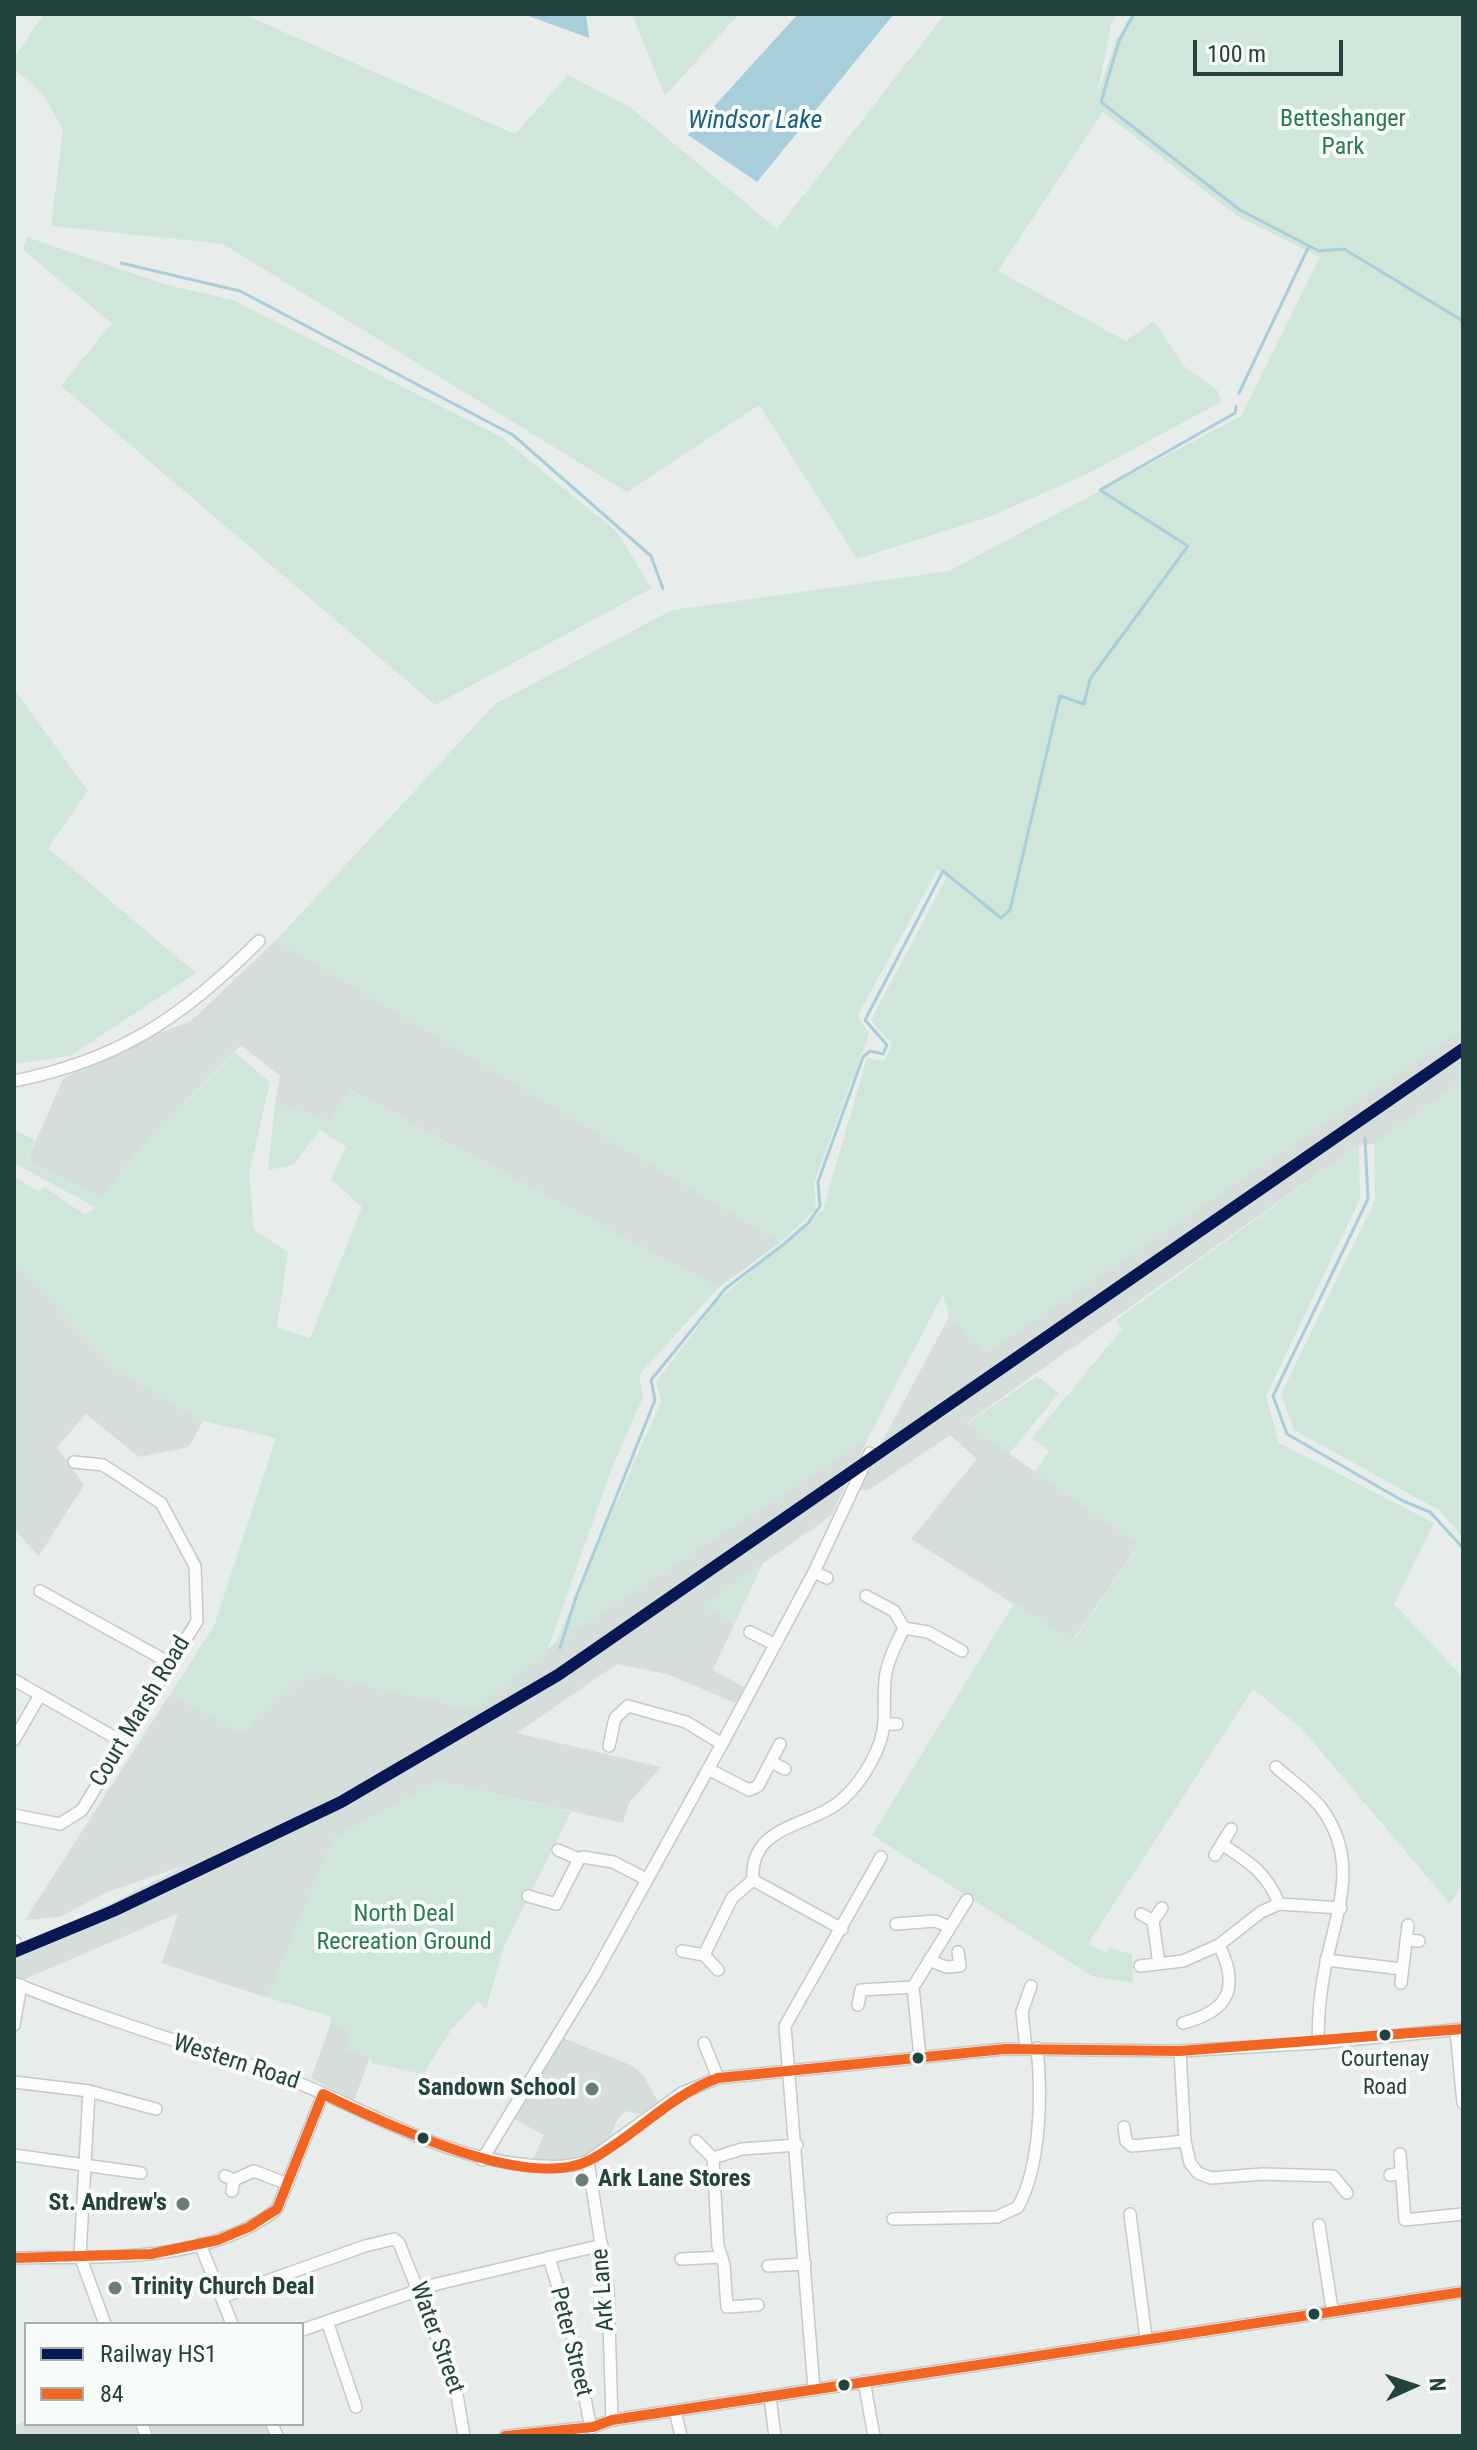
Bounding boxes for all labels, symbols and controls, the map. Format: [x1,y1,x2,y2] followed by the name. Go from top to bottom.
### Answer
[1197,24,1347,74] scale bar
[1207,40,1266,68] text: 100 m
[688,105,822,137] water label: Windsor Lake
[1280,106,1406,162] park label: Betteshanger Park
[85,1631,197,1793] street label: Court Marsh Road
[316,1901,492,1957] park label: North Deal Recreation Ground
[1377,2027,1393,2043] marker: Courtenay Road
[169,2029,303,2097] street label: Western Road
[1341,2047,1429,2098] place label: Courtenay Road
[910,2050,926,2066] unlabelled marker
[418,2075,576,2103] place label: Sandown School
[583,2080,601,2098] marker: Sandown School
[415,2130,431,2146] unlabelled marker
[598,2166,751,2194] place label: Ark Lane Stores
[573,2171,591,2189] marker: Ark Lane Stores
[49,2190,167,2218] place label: St. Andrew's
[174,2195,192,2213] marker: St. Andrew's
[587,2247,621,2333] street label: Ark Lane
[131,2274,314,2302] place label: Trinity Church Deal
[402,2278,470,2398] street label: Water Street
[106,2279,124,2297] marker: Trinity Church Deal
[543,2284,597,2400] street label: Peter Street
[1306,2306,1322,2322] unlabelled marker
[24,2322,304,2426] legend
[100,2340,217,2368] text: Railway HS1
[1373,2346,1453,2426] north arrow
[836,2377,852,2393] unlabelled marker
[1425,2377,1450,2392] text: N
[100,2380,124,2408] text: 84

